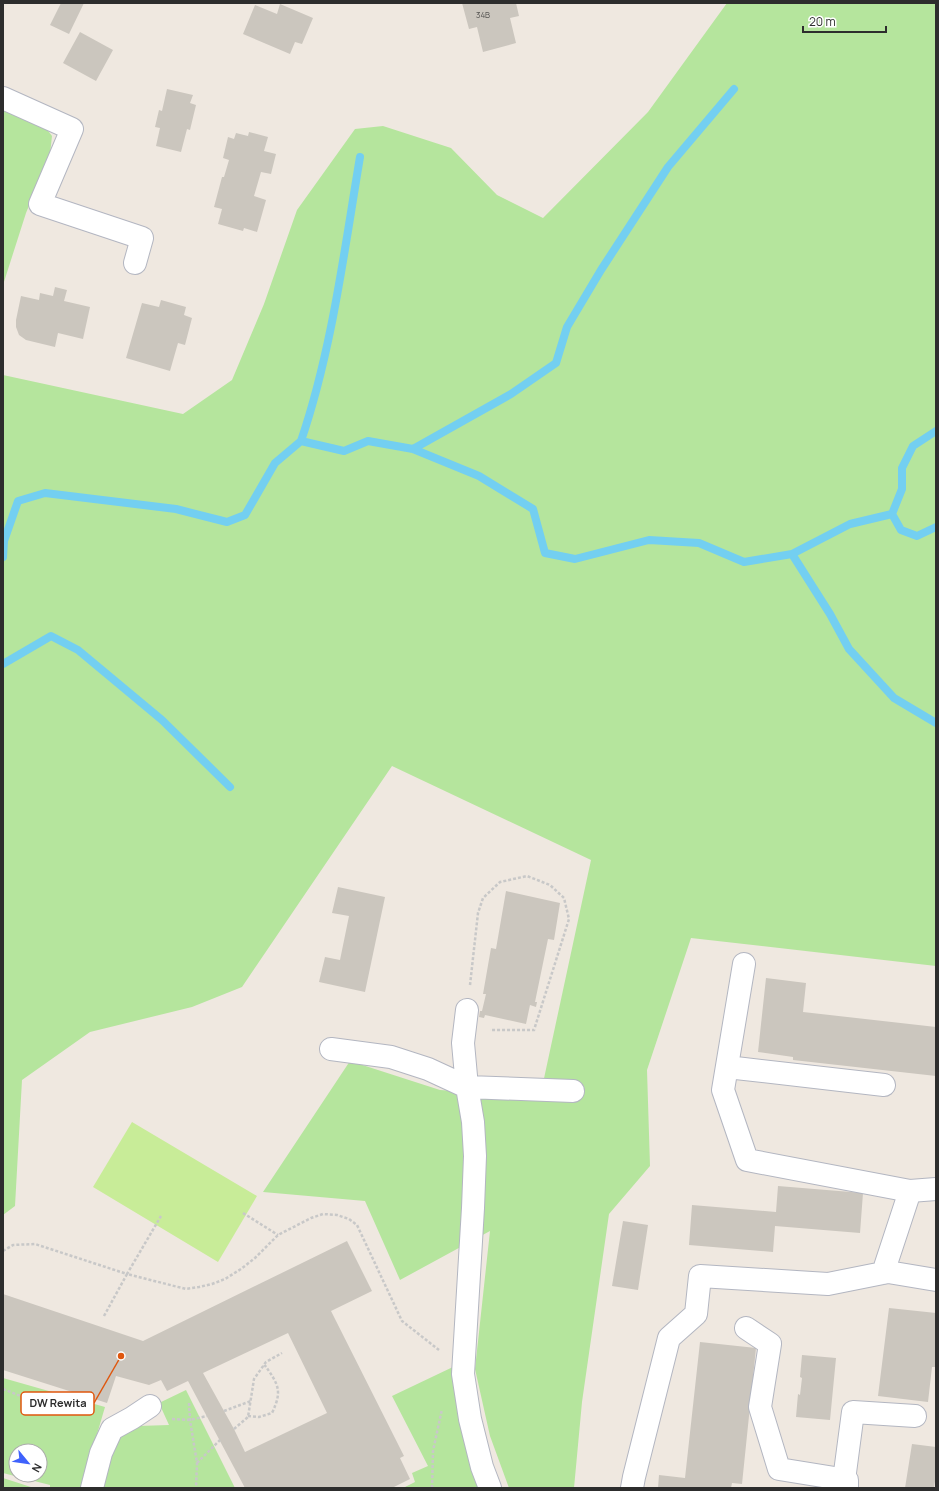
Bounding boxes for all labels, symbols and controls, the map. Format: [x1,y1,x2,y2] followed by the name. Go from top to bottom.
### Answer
[803,8,886,34] scale bar
[476,9,490,20] house number: 34B
[809,13,836,30] text: 20 m
[21,1392,94,1415] callout: DW Rewita
[30,1395,86,1410] text: DW Rewita
[8,1443,48,1483] north arrow
[29,1461,46,1475] text: N

